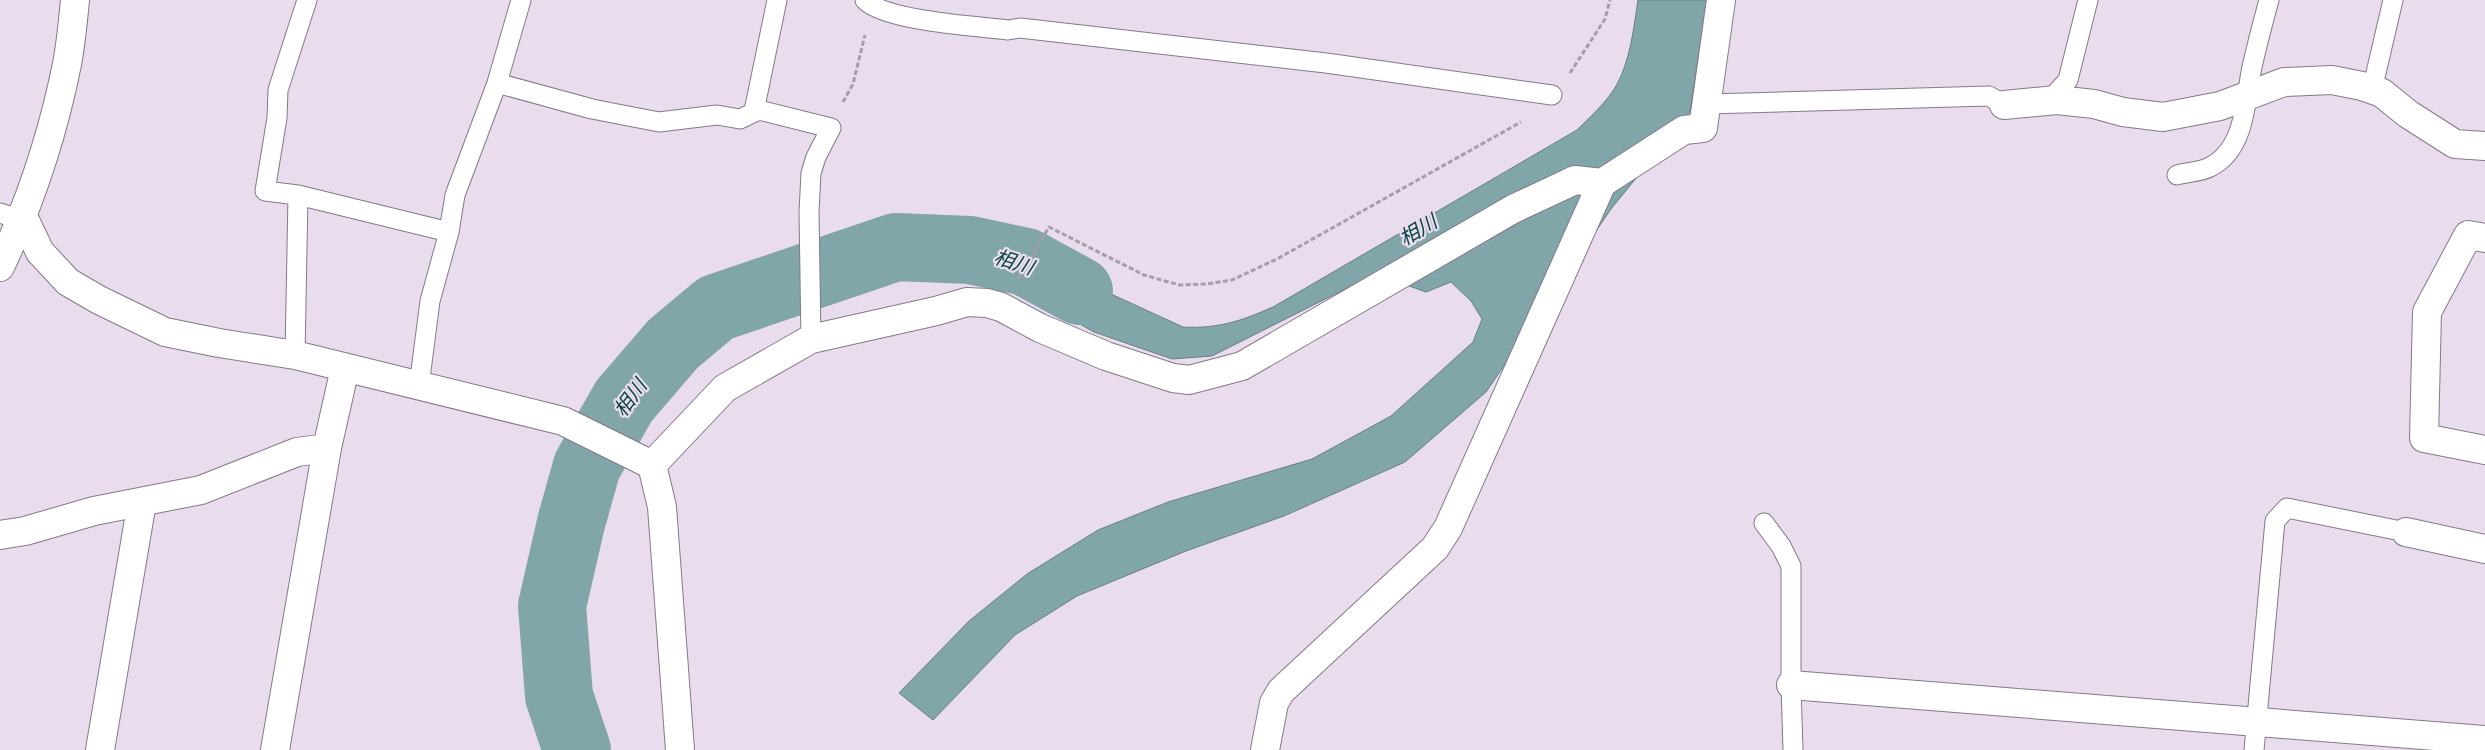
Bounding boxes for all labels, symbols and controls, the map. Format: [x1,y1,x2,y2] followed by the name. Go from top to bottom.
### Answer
[1395,208,1444,251] water label: 相川
[991,244,1039,281] water label: 相川
[609,373,653,422] water label: 相川

